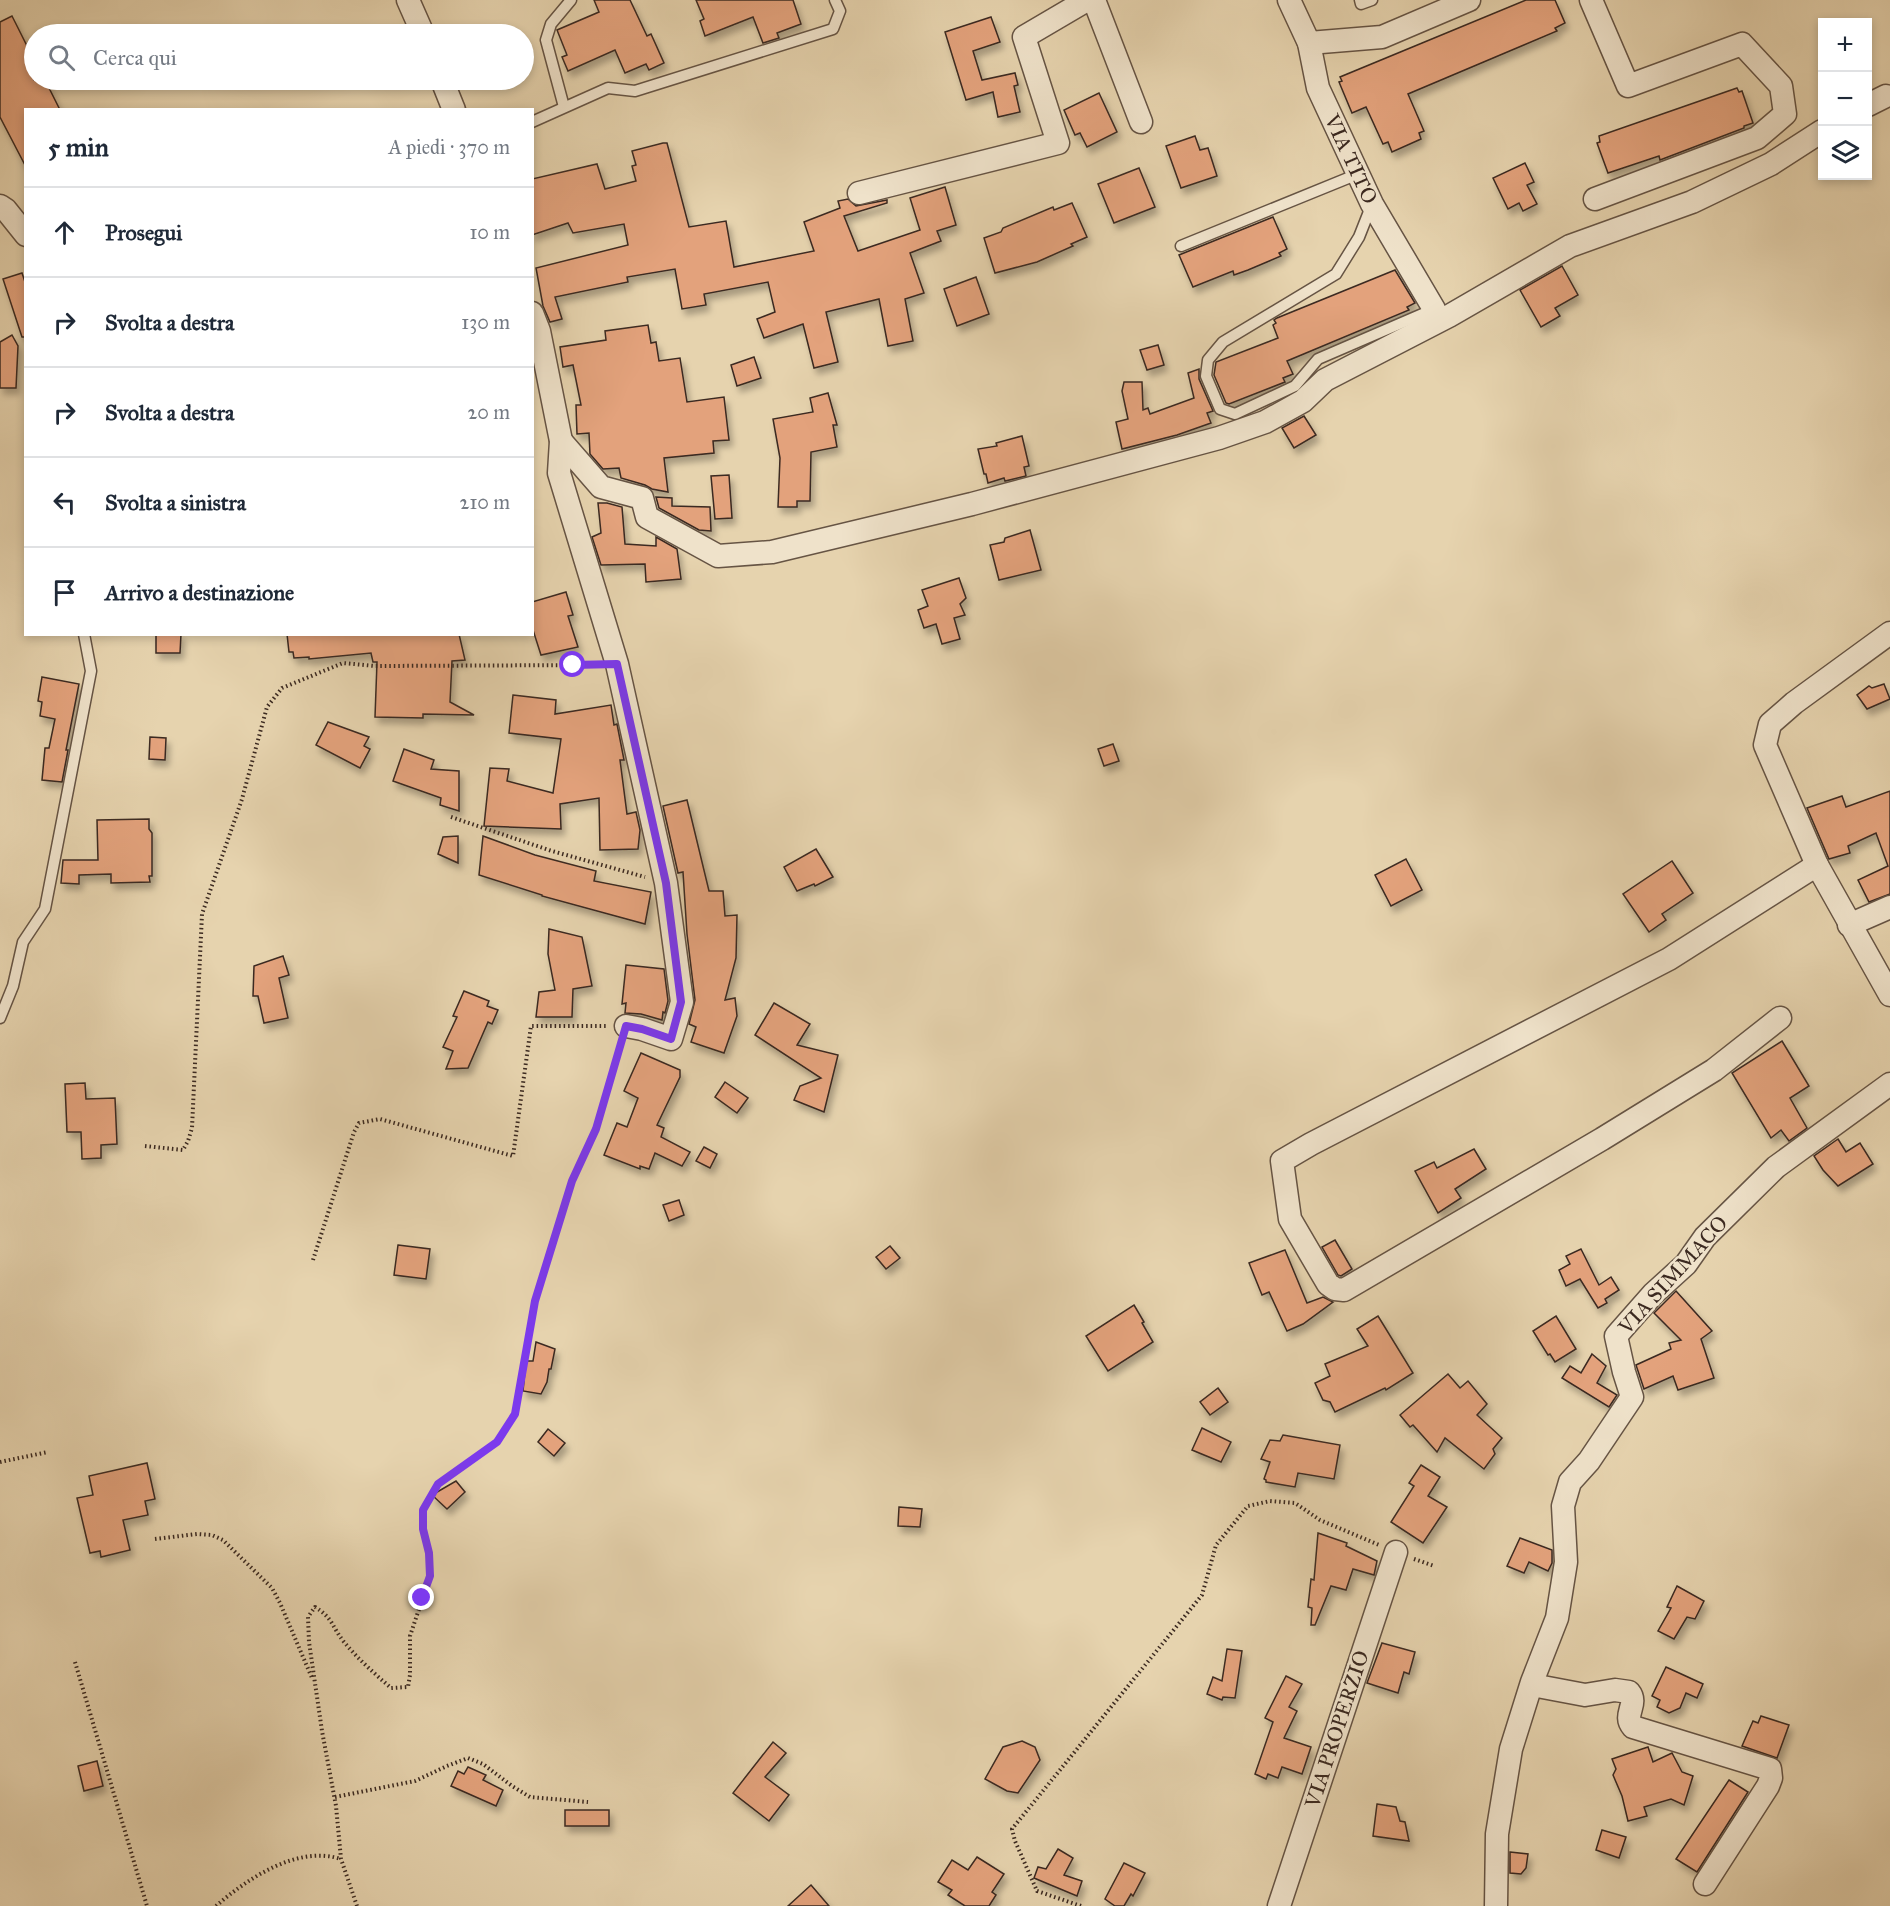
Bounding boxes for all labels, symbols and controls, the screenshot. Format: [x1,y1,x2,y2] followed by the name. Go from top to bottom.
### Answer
[1818,18,1872,180] map controls
[1818,18,1872,72] button: +
[24,24,534,90] search box
[45,41,78,74] icon: search
[93,44,177,71] text: Cerca qui
[1818,72,1872,126] button: −
[1318,109,1383,208] street label: VIA TITO
[1818,126,1872,180] button: layers
[48,131,109,163] text: 5 min
[389,135,510,159] text: A piedi · 370 m
[48,216,81,249] icon: ahead
[105,219,182,246] text: Prosegui
[469,220,510,244] text: 10 m
[48,306,81,339] icon: right
[105,309,234,336] text: Svolta a destra
[461,310,510,334] text: 130 m
[48,396,81,429] icon: right
[105,399,234,426] text: Svolta a destra
[467,400,510,424] text: 20 m
[48,486,81,519] icon: left
[105,489,246,516] text: Svolta a sinistra
[460,490,510,514] text: 210 m
[48,576,81,609] icon: arrive
[105,579,294,606] text: Arrivo a destinazione
[559,651,585,677] route start
[1612,1210,1733,1340] street label: VIA SIMMACO
[408,1584,434,1610] route end
[1299,1647,1375,1812] street label: VIA PROPERZIO

